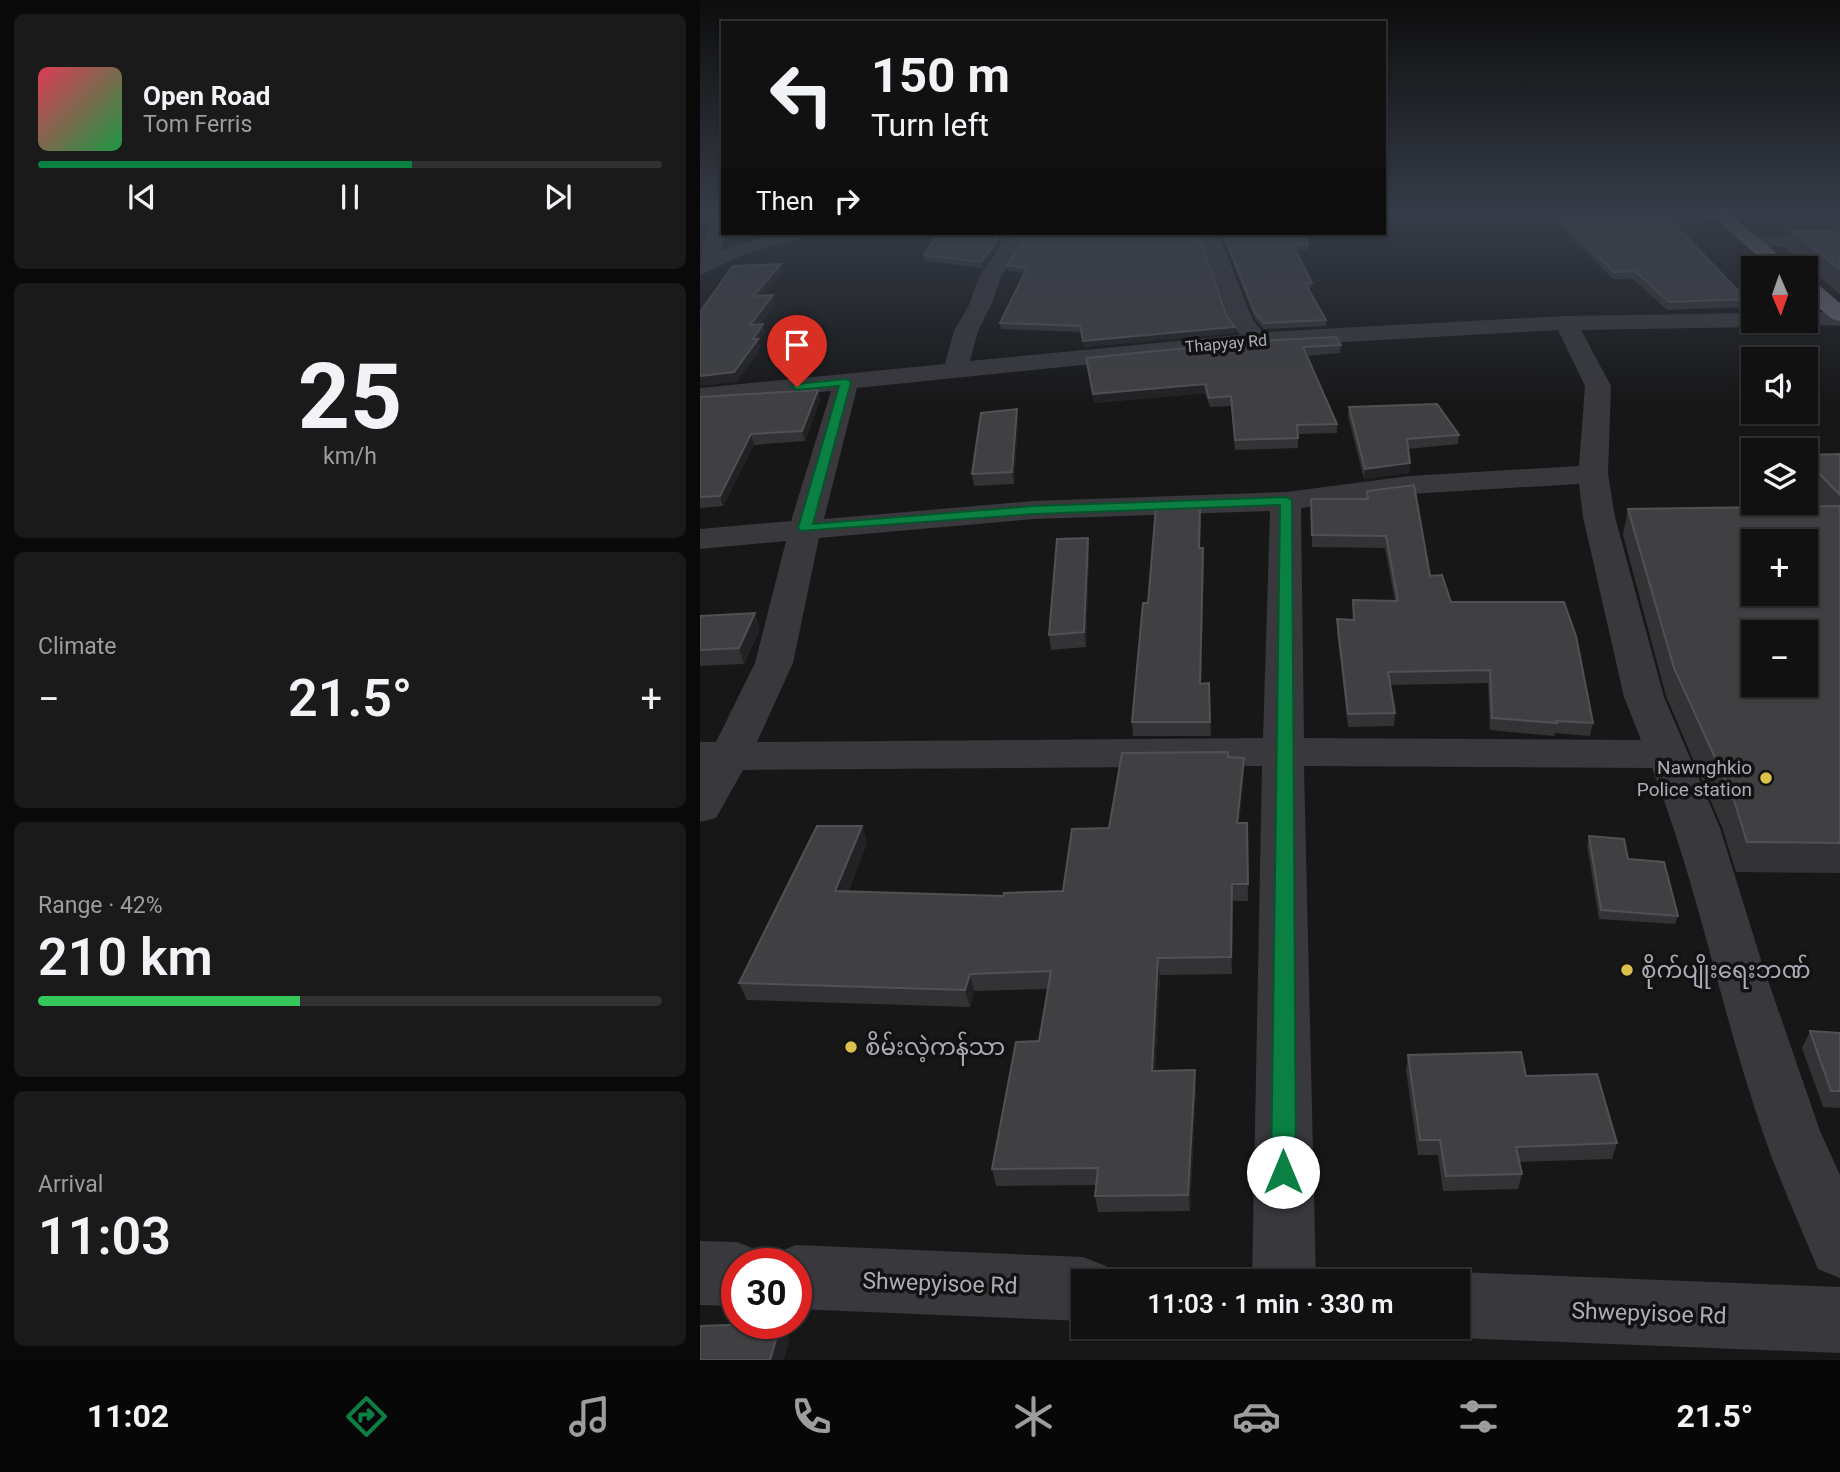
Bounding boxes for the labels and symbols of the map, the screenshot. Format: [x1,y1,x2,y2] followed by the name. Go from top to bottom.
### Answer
[1741,256,1818,332] north arrow
[767,315,827,387] pin
[1184,330,1268,357] street label: Thapyay Rd
[1637,756,1752,801] place label: Nawnghkio Police station
[1758,770,1774,786] marker: Nawnghkio Police station
[1641,954,1811,989] place label: စိုက်ပျိုးရေးဘဏ်
[1619,962,1635,978] marker: စိုက်ပျိုးရေးဘဏ်
[865,1031,1005,1066] place label: စိမ်းလဲ့ကန်သာ
[843,1039,859,1055] marker: စိမ်းလဲ့ကန်သာ
[1246,1135,1320,1209] position arrow
[721,1248,812,1339] speed limit sign: 30
[862,1267,1018,1300] street label: Shwepyisoe Rd
[1571,1297,1727,1330] street label: Shwepyisoe Rd

